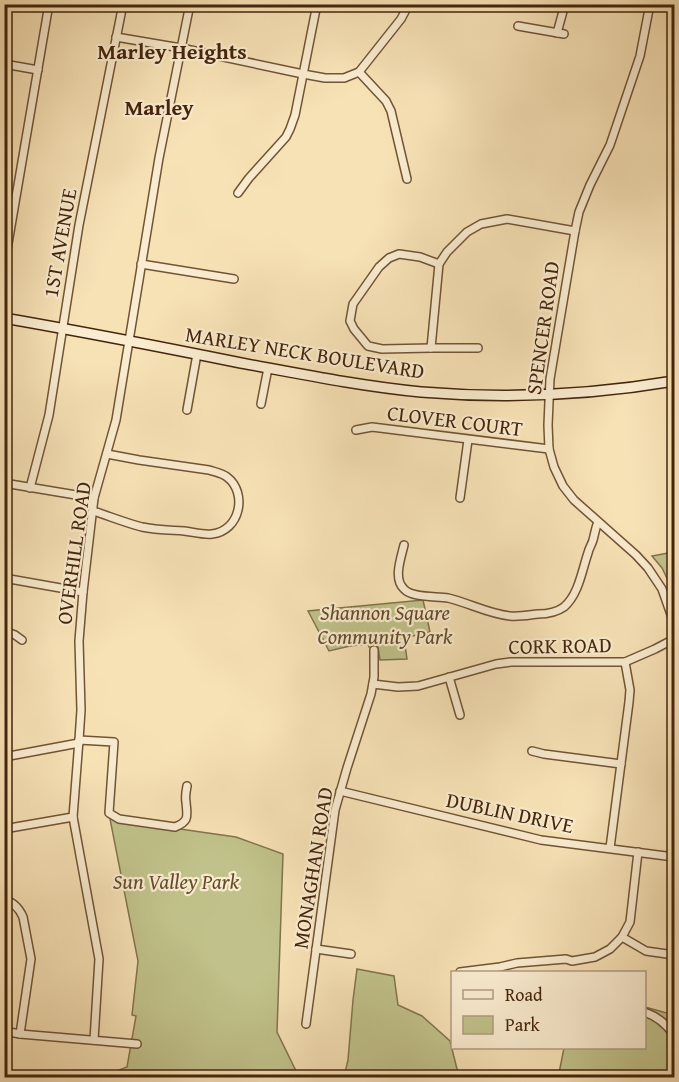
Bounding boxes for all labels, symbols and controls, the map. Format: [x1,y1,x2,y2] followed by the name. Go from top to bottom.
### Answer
[97,35,247,67] district label: Marley Heights
[124,91,194,123] district label: Marley
[35,185,84,300] street label: 1ST AVENUE
[518,259,567,397] street label: SPENCER ROAD
[183,318,427,387] street label: MARLEY NECK BOULEVARD
[386,397,525,444] street label: CLOVER COURT
[48,480,99,626] street label: OVERHILL ROAD
[318,597,453,652] park label: Shannon Square Community Park
[508,629,612,662] street label: CORK ROAD
[444,784,577,841] street label: DUBLIN DRIVE
[284,785,341,951] street label: MONAGHAN ROAD
[113,866,240,897] park label: Sun Valley Park
[451,971,646,1049] legend
[505,981,543,1008] text: Road
[505,1011,541,1038] text: Park

